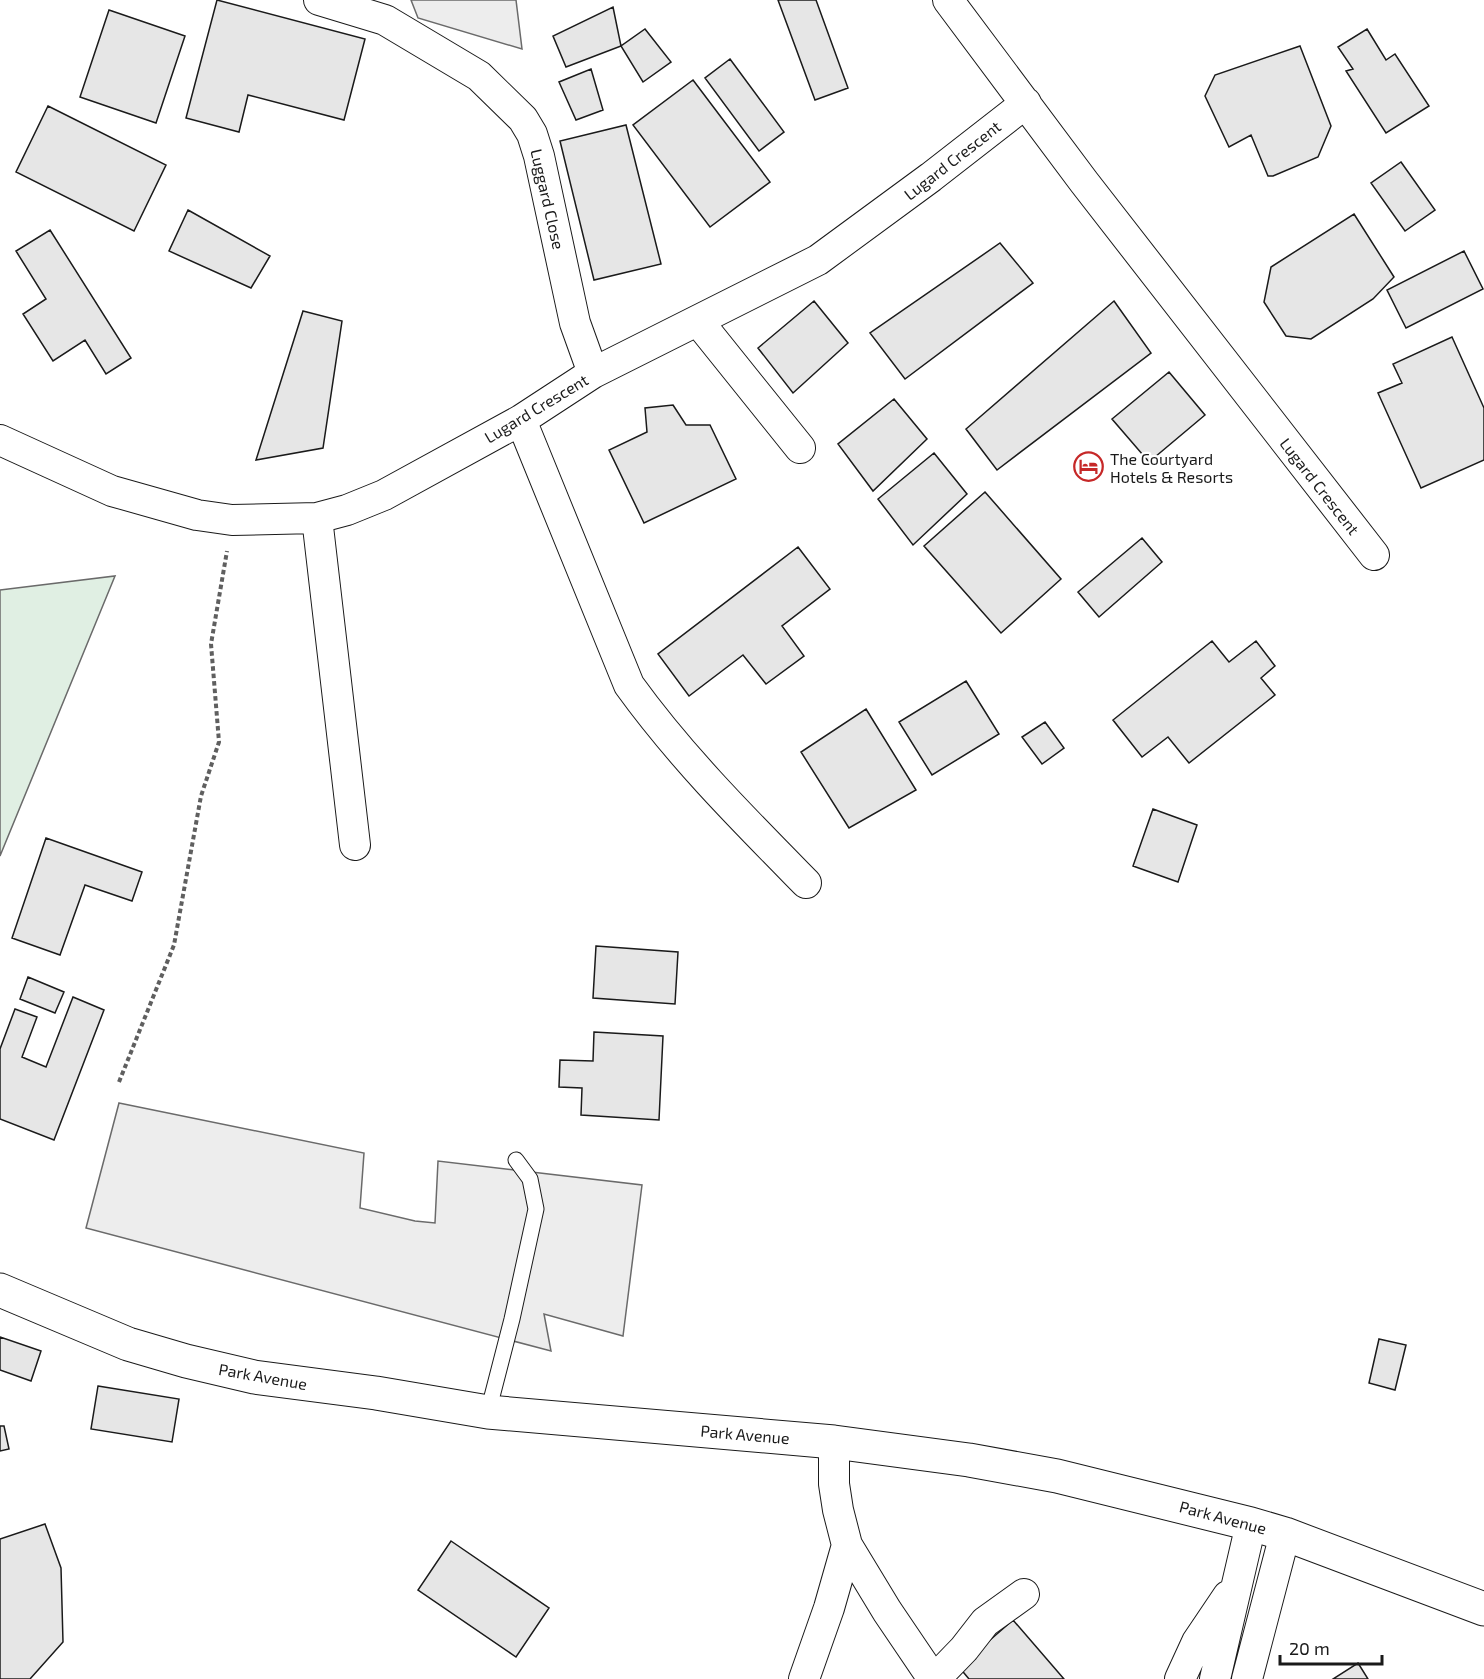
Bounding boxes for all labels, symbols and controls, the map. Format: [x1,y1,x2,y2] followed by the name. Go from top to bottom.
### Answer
[900,116,1004,204] street label: Lugard Crescent
[527,147,569,251] street label: Luggard Close
[481,370,591,446] street label: Lugard Crescent
[1276,434,1364,538] street label: Lugard Crescent
[1110,449,1233,486] place label: The Courtyard Hotels & Resorts
[1073,451,1105,483] hotel icon: The Courtyard Hotels & Resorts
[217,1359,309,1393] street label: Park Avenue
[700,1421,790,1447] street label: Park Avenue
[1177,1496,1269,1538] street label: Park Avenue
[1280,1628,1382,1666] scale bar
[1289,1637,1330,1659] text: 20 m

